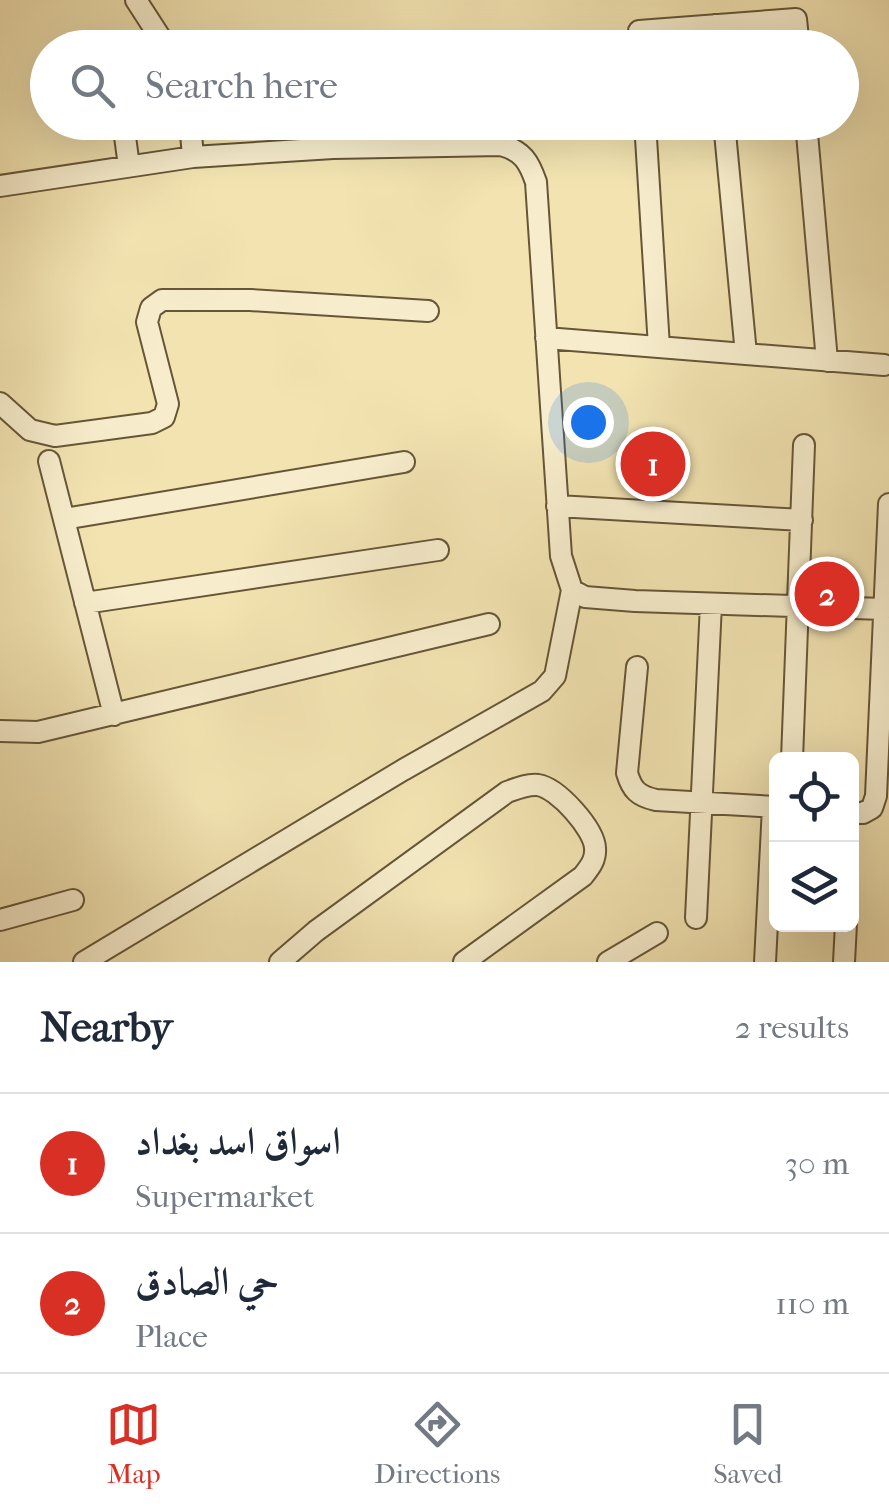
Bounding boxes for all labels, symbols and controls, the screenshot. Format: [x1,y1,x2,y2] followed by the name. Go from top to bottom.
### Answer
[30,30,859,140] search box
[65,58,120,113] icon: search
[145,63,338,108] text: Search here
[563,397,614,448] your location
[620,426,686,502] pin: 1
[794,556,860,632] pin: 2
[769,752,859,932] map controls
[769,752,859,842] button: locate
[769,842,859,932] button: layers
[40,1003,172,1052] text: Nearby
[735,1009,849,1046] text: 2 results
[135,1119,341,1164] text: اسواق اسد بغداد
[67,1145,78,1182] text: 1
[785,1145,849,1182] text: 30 m
[135,1178,314,1215] text: Supermarket
[135,1259,279,1304] text: حي الصادق
[64,1285,81,1322] text: 2
[775,1285,849,1322] text: 110 m
[135,1318,208,1355] text: Place
[106,1397,161,1490] tab: Map
[374,1397,500,1490] tab: Directions
[713,1397,783,1490] tab: Saved

